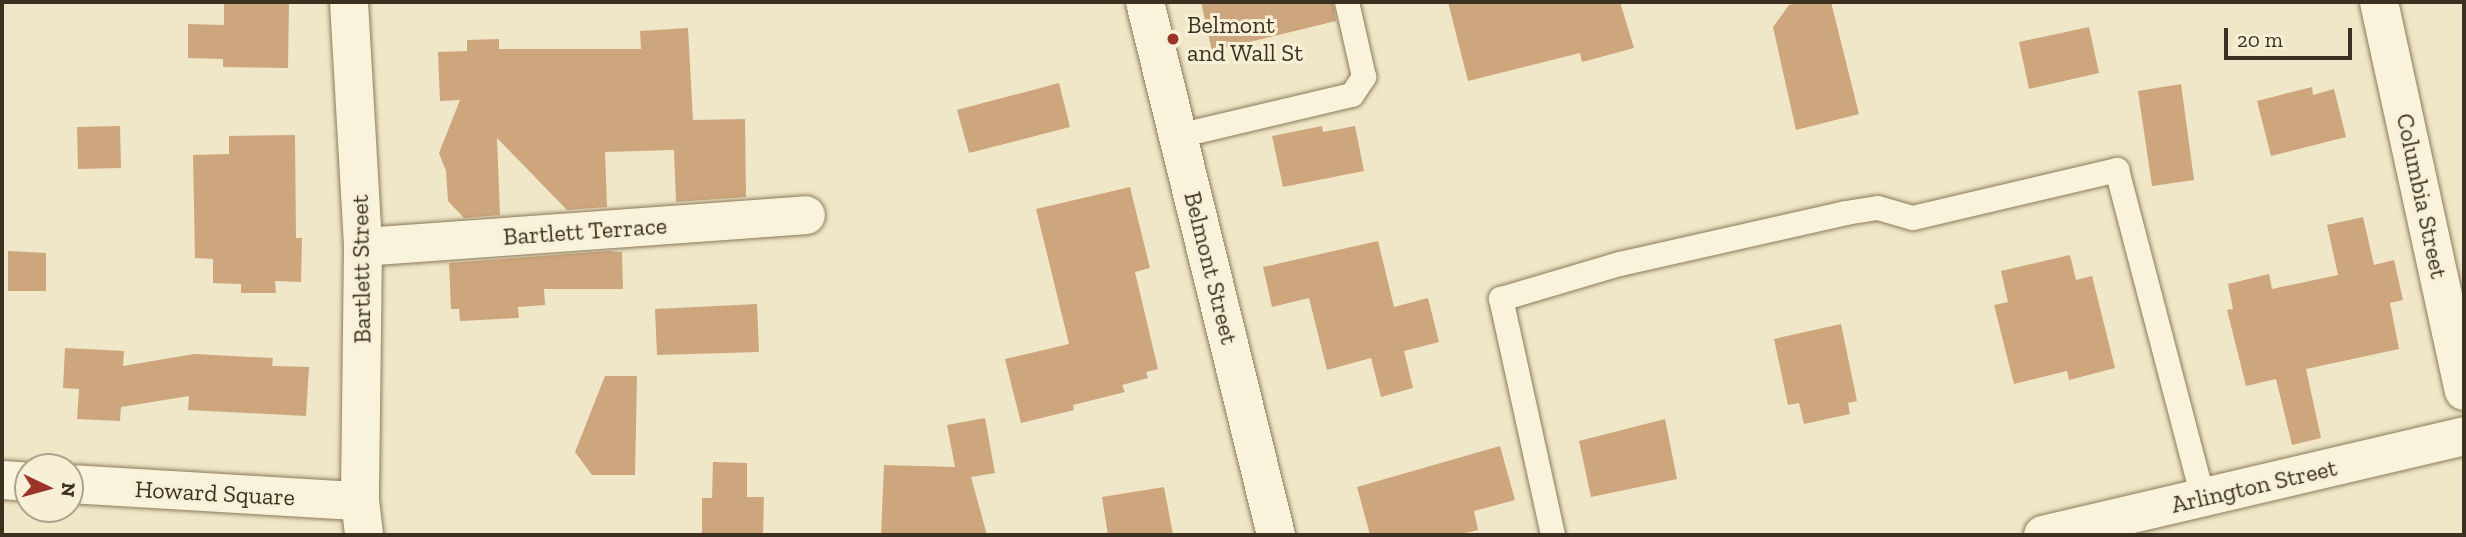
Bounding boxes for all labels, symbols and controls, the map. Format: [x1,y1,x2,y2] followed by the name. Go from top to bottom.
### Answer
[1187,11,1304,67] place label: Belmont and Wall St
[2228,14,2356,58] scale bar
[2237,27,2283,52] text: 20 m
[1165,31,1181,47] marker: Belmont and Wall St
[2390,111,2454,281] street label: Columbia Street
[1178,189,1244,347] street label: Belmont Street
[345,194,377,344] street label: Bartlett Street
[502,211,668,251] street label: Bartlett Terrace
[14,453,84,523] north arrow
[2168,453,2340,519] street label: Arlington Street
[134,474,296,512] street label: Howard Square
[56,481,81,498] text: N

